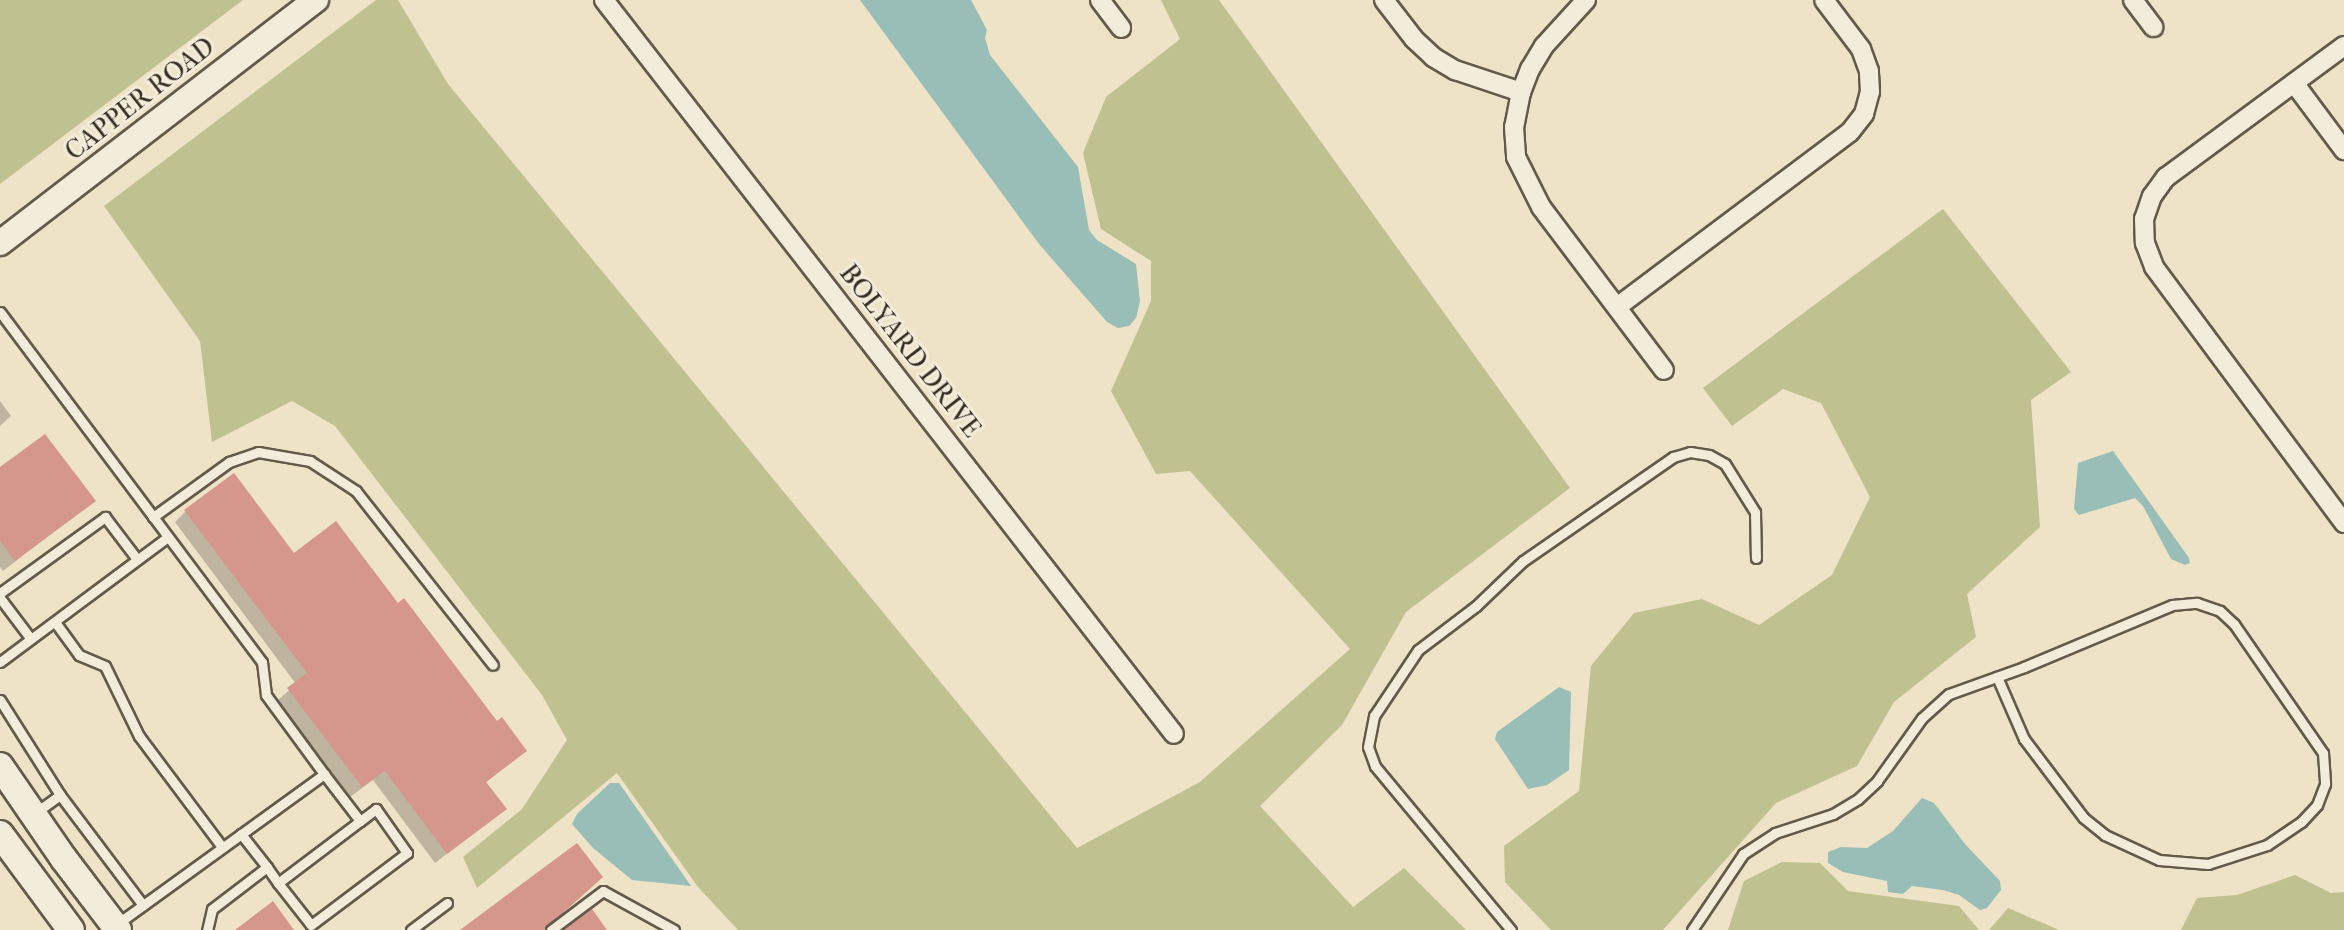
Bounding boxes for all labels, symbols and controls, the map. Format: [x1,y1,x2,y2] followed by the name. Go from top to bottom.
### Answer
[59,31,221,167] street label: CAPPER ROAD
[833,258,987,444] street label: BOLYARD DRIVE

